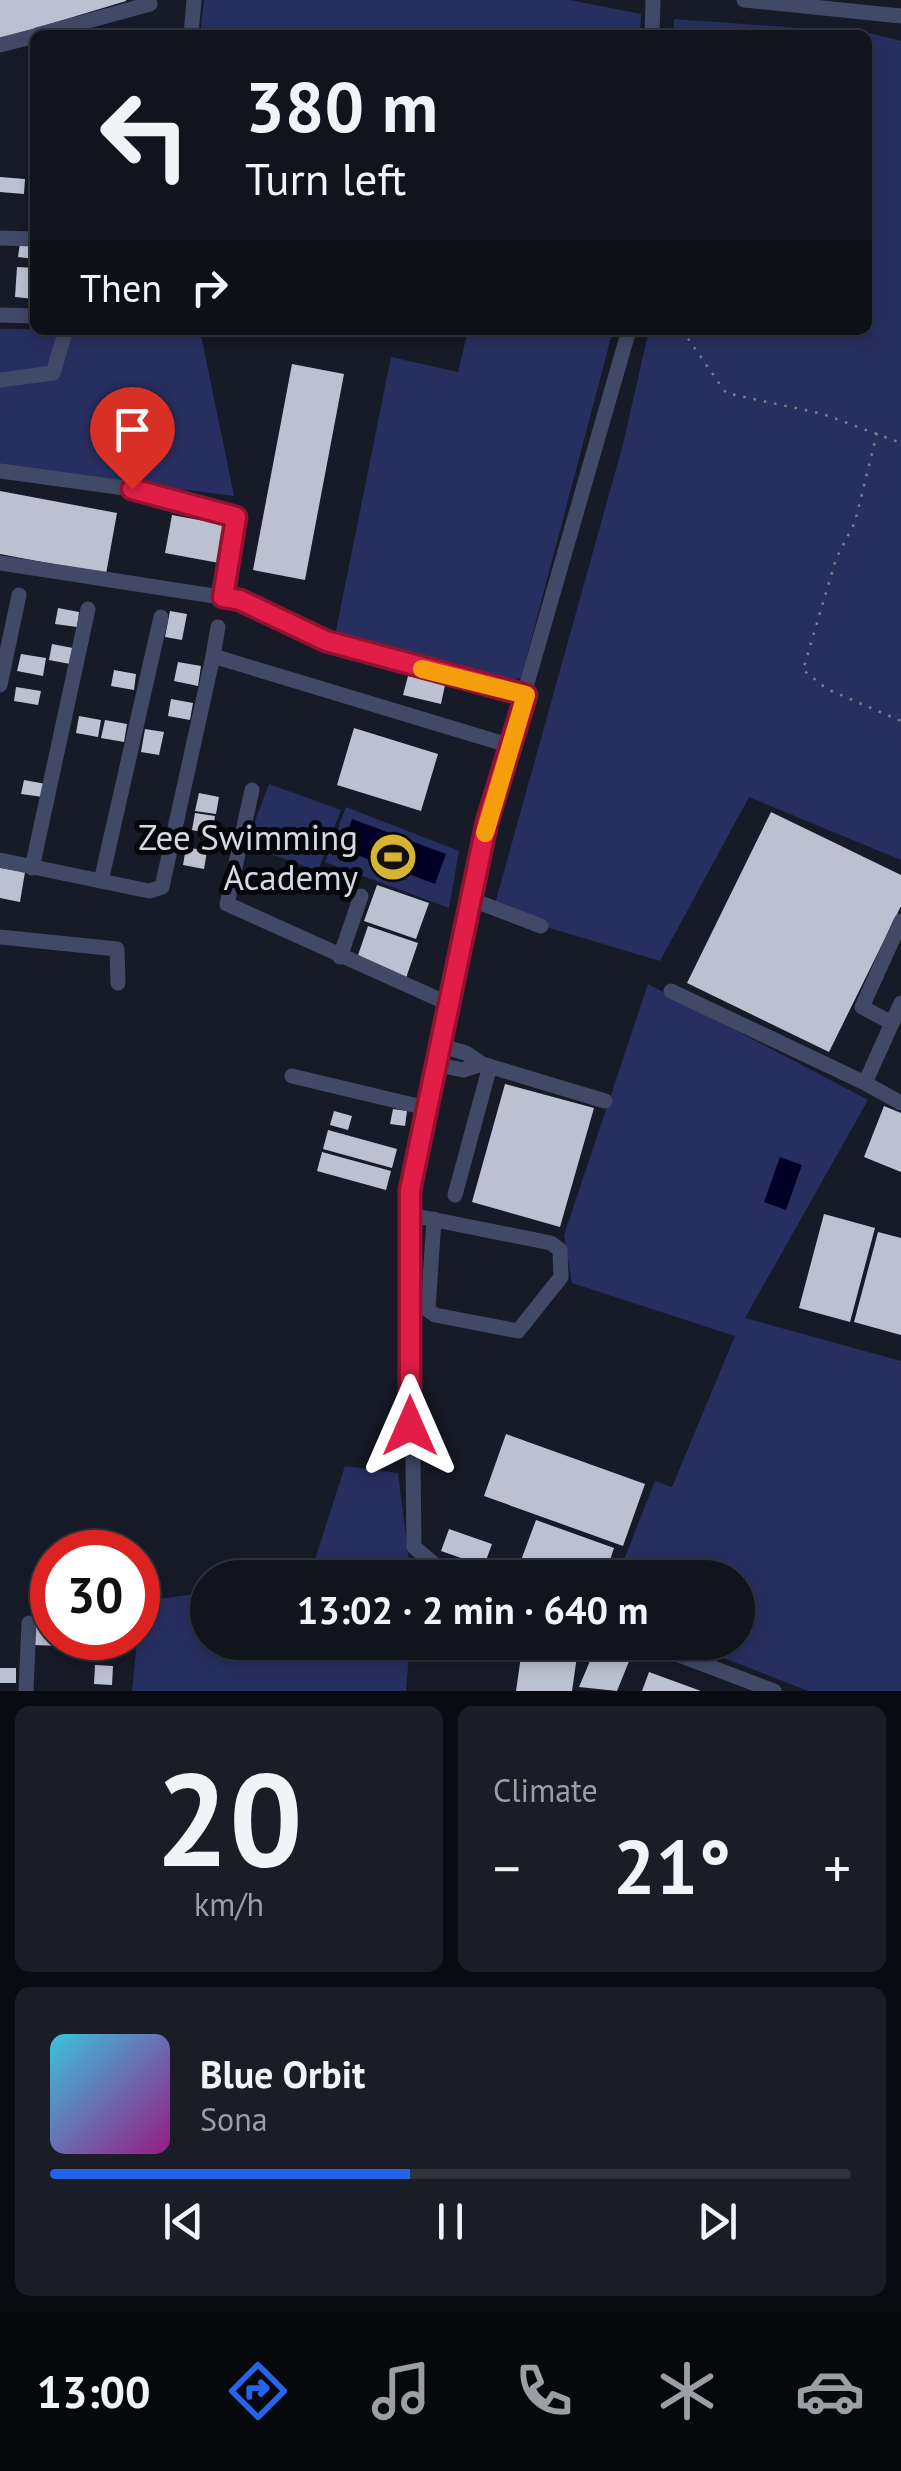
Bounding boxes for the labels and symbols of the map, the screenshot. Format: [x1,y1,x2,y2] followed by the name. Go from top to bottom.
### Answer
[90,387,175,490] pin
[138,814,358,900] place label: Zee Swimming Academy
[367,831,419,883] sports icon: Zee Swimming Academy
[358,1374,462,1478] position arrow
[30,1530,160,1660] speed limit sign: 30

